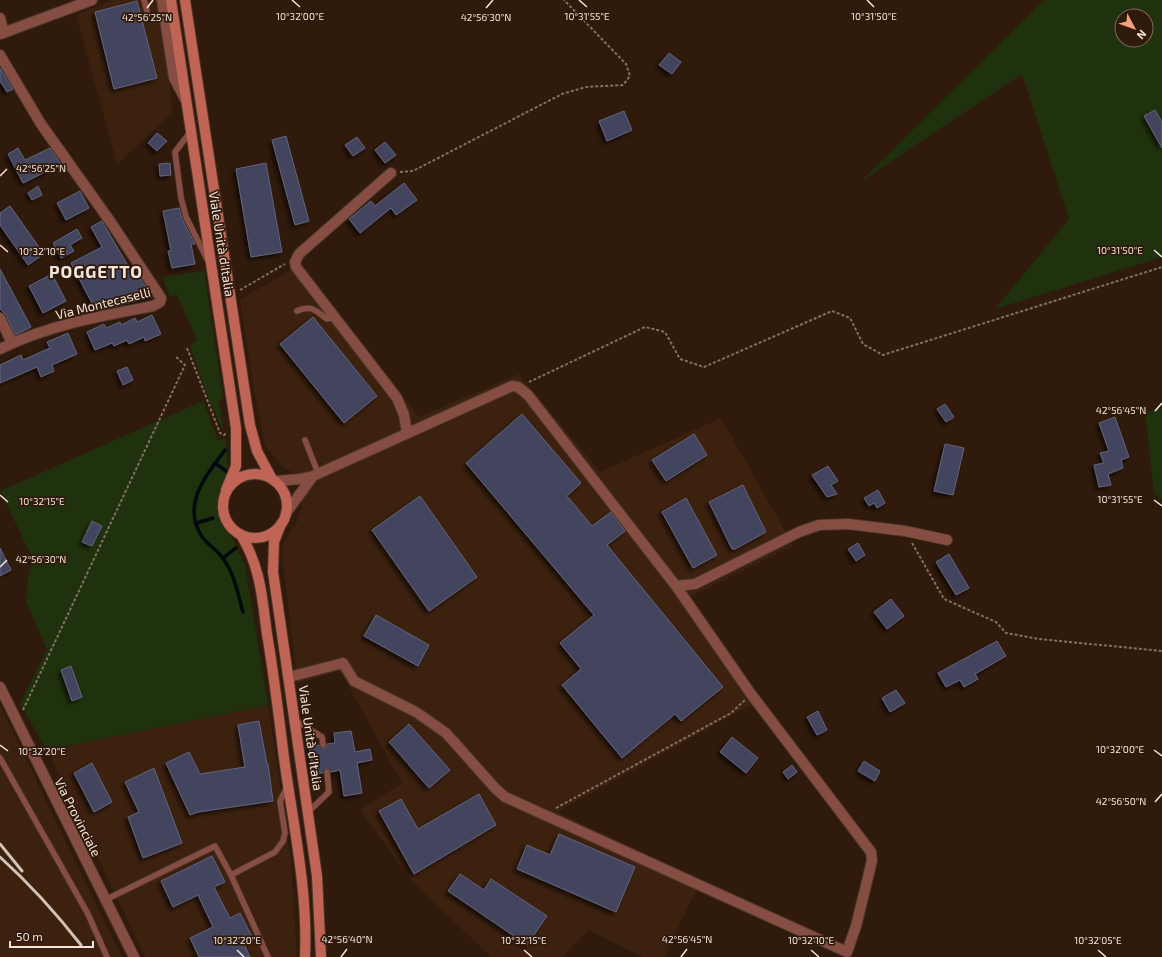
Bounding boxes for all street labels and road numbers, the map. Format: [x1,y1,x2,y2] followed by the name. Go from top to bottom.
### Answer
[206,190,238,298] street label: Viale Unità d'Italia
[54,283,152,323] street label: Via Montecaselli
[296,684,326,792] street label: Viale Unità d'Italia
[51,775,105,859] street label: Via Provinciale

